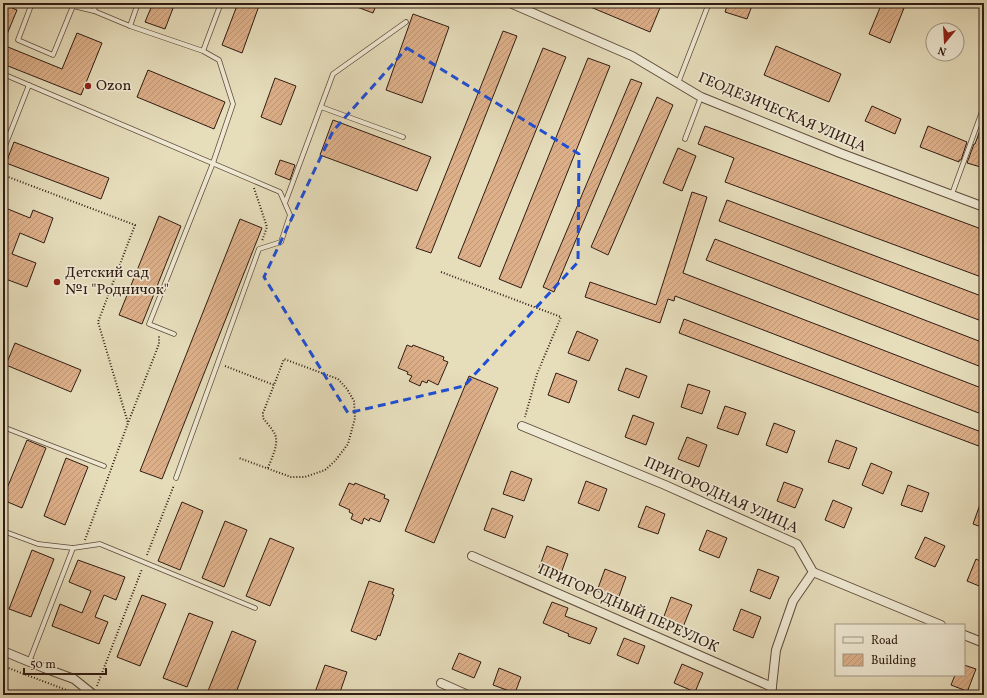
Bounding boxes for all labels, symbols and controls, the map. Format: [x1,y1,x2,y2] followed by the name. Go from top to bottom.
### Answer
[925,22,965,62] north arrow
[936,42,948,58] text: N
[694,68,870,158] street label: ГЕОДЕЗИЧЕСКАЯ УЛИЦА
[96,76,131,97] place label: Ozon
[83,81,93,91] marker: Ozon
[65,263,169,301] place label: Детский сад №1 "Родничок"
[52,277,62,287] marker: Детский сад №1 "Родничок"
[640,452,802,540] street label: ПРИГОРОДНАЯ УЛИЦА
[534,560,722,658] street label: ПРИГОРОДНЫЙ ПЕРЕУЛОК
[835,624,965,676] legend
[871,633,898,649] text: Road
[24,650,106,676] scale bar
[871,653,916,669] text: Building
[30,657,56,673] text: 50 m

